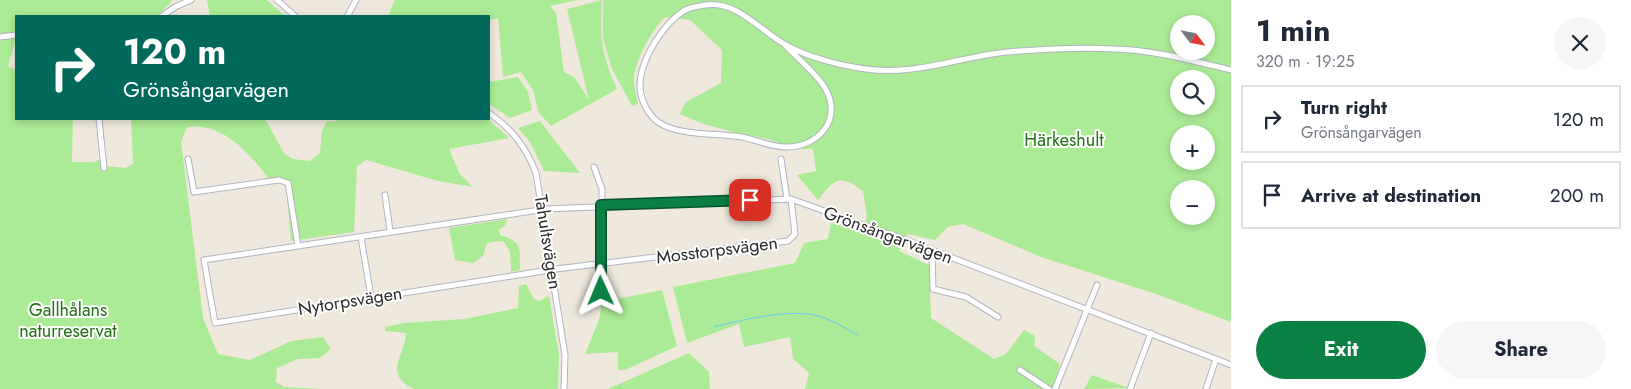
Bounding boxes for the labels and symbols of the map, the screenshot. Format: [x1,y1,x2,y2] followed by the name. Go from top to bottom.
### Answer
[1170,15,1215,60] north arrow
[1024,127,1104,153] park label: Härkeshult
[729,179,771,221] pin
[528,193,568,291] street label: Tahultsvägen
[820,200,956,270] street label: Grönsångarvägen
[655,230,779,270] street label: Mosstorpsvägen
[574,264,626,316] position arrow
[296,280,404,322] street label: Nytorpsvägen
[19,297,117,344] park label: Gallhålans naturreservat

